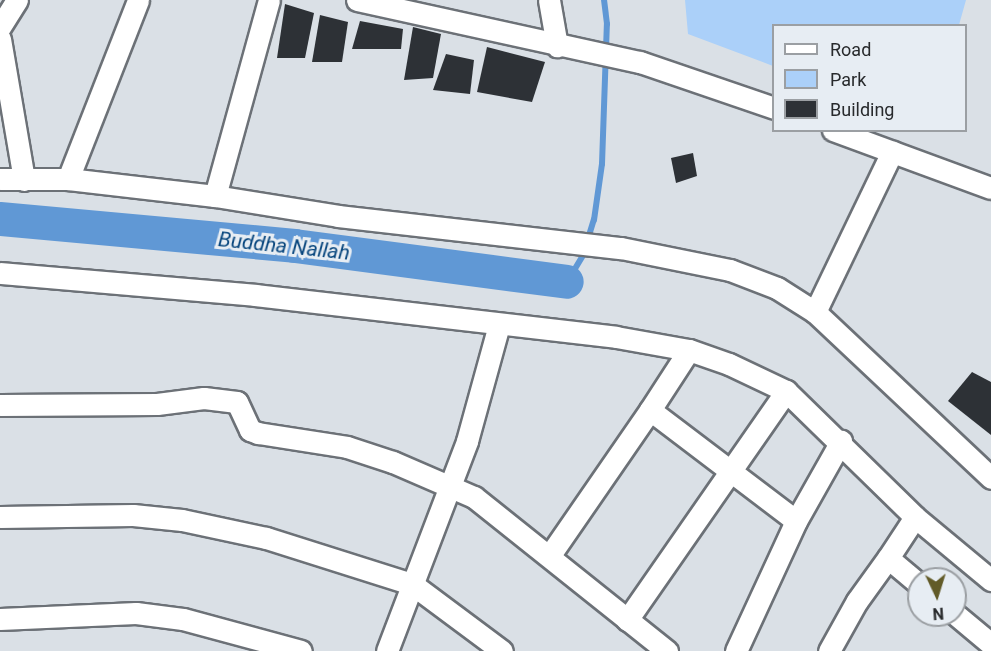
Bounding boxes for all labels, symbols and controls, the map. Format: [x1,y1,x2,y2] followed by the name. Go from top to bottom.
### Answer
[772,24,967,132] legend
[830,39,871,60] text: Road
[830,69,866,90] text: Park
[830,99,894,120] text: Building
[217,227,351,265] water label: Buddha Nallah
[907,567,967,627] north arrow
[932,604,944,623] text: N

